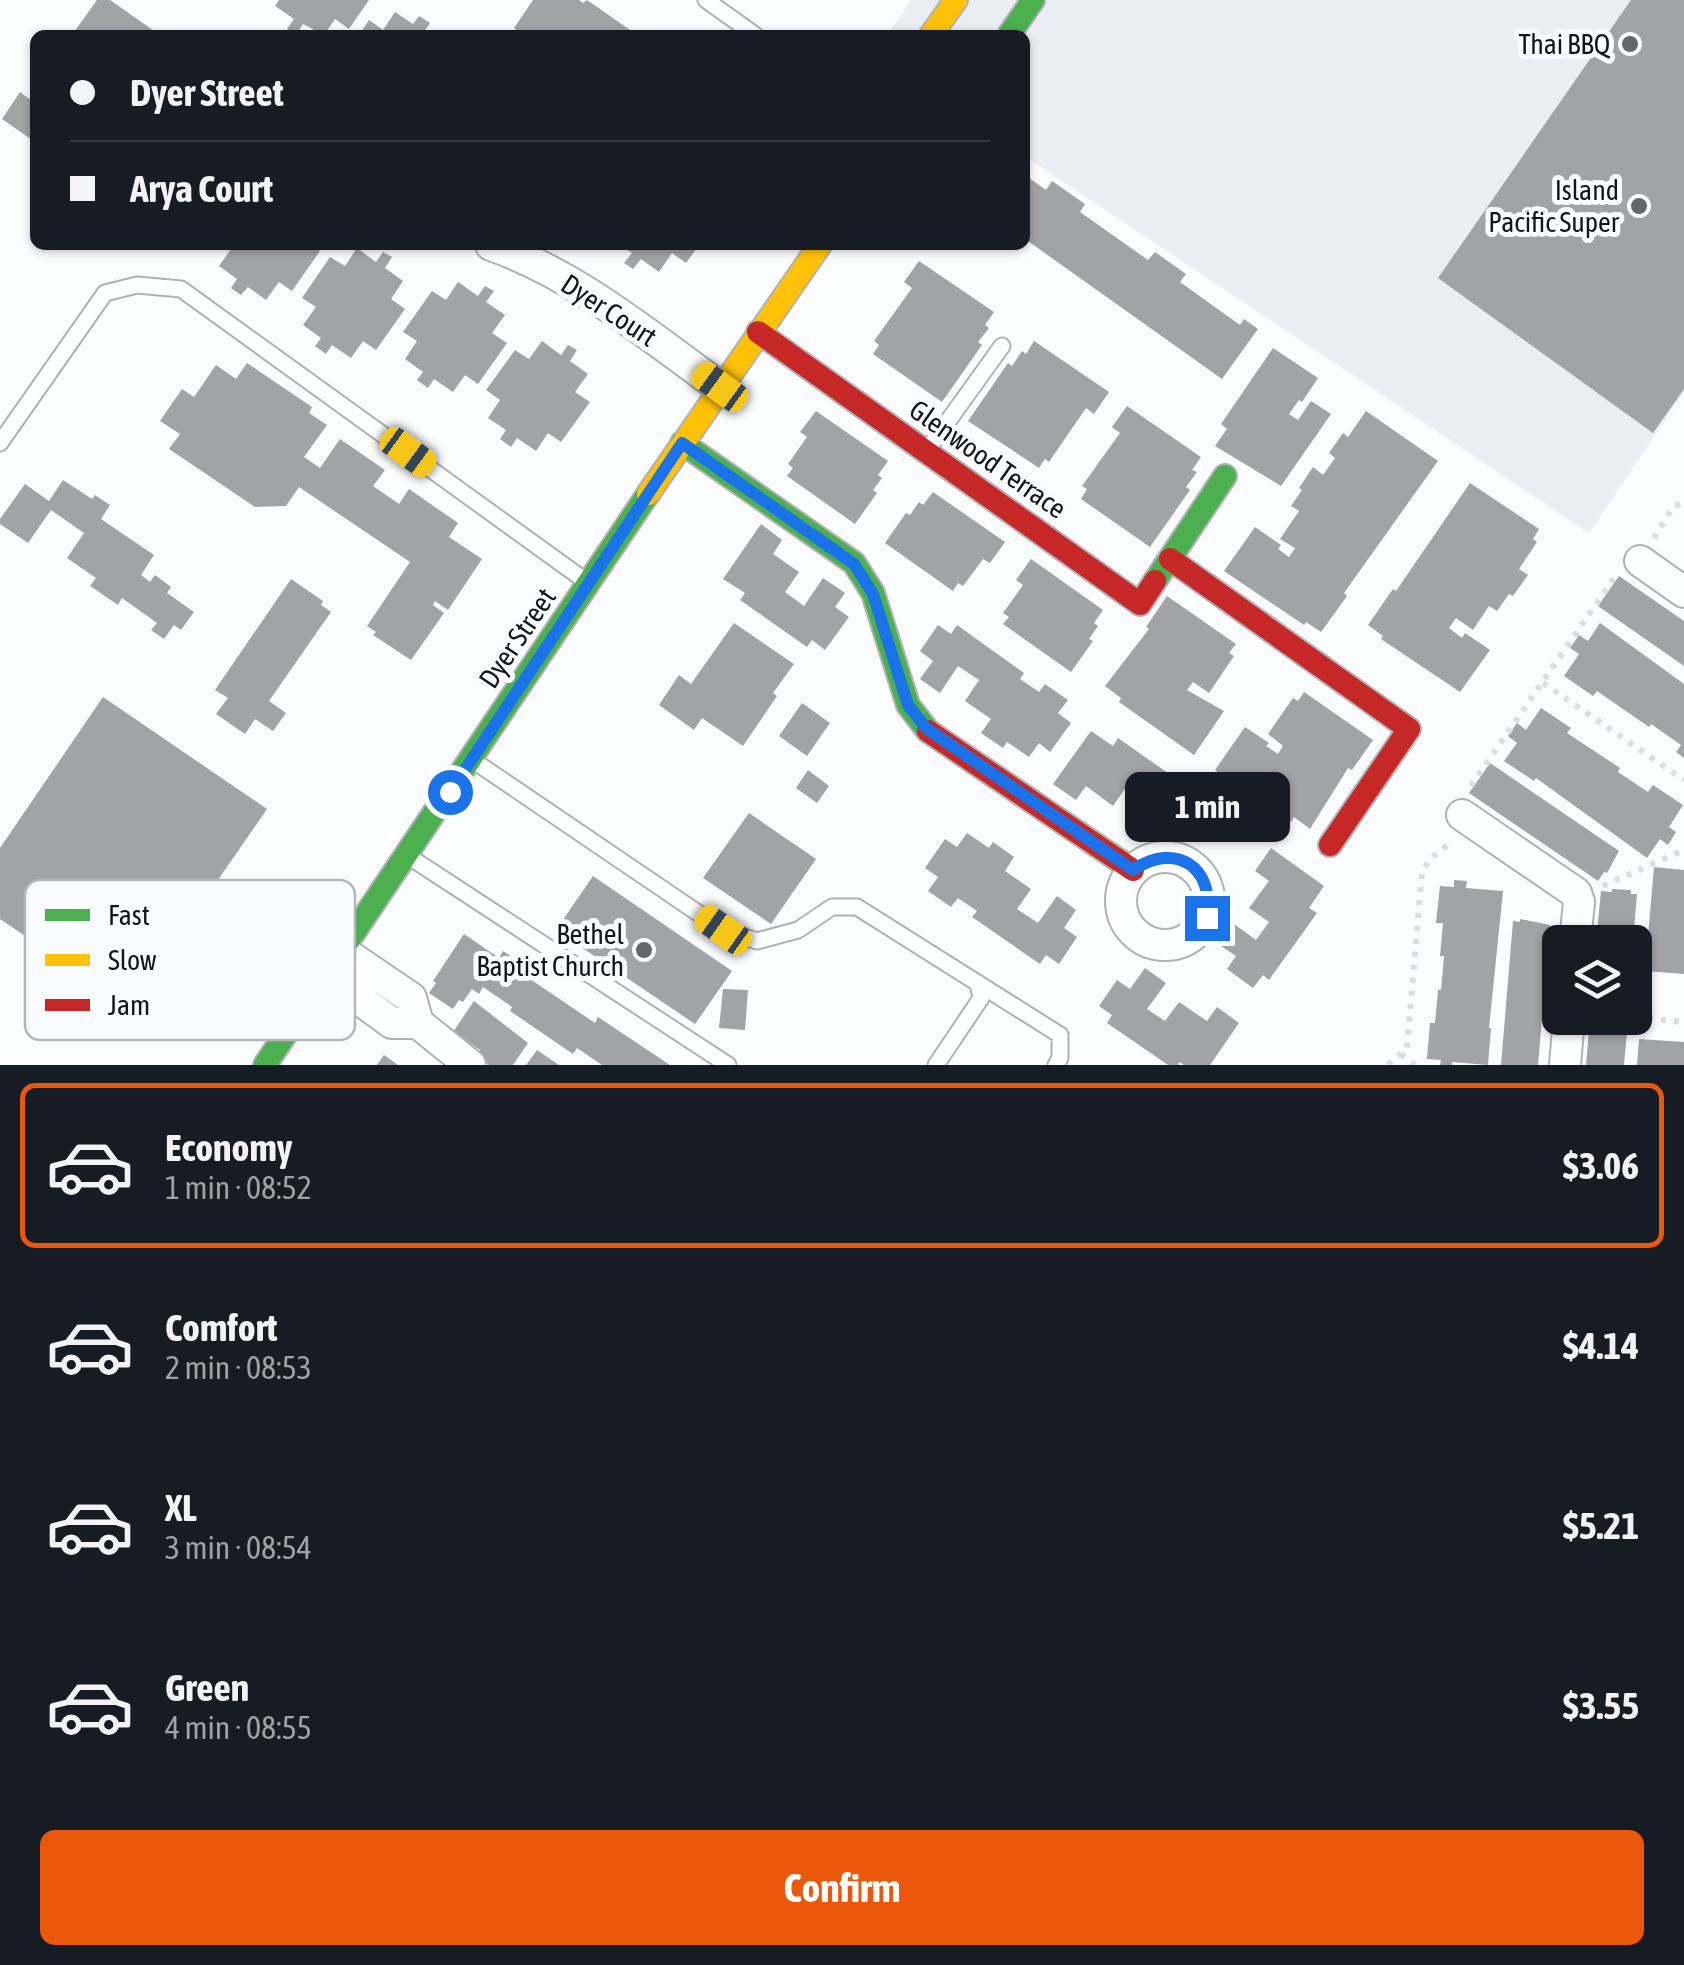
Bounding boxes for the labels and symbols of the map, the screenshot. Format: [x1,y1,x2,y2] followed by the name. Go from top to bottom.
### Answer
[1518,28,1611,60] place label: Thai BBQ
[1619,33,1641,55] marker: Thai BBQ
[1488,174,1620,238] place label: Island Pacific Super
[1628,195,1650,217] marker: Island Pacific Super
[555,267,663,353] street label: Dyer Court
[687,357,753,417] car
[904,393,1072,525] street label: Glenwood Terrace
[375,422,441,482] car
[472,582,562,694] street label: Dyer Street
[428,770,473,815] route start
[1124,773,1290,843] callout: 1 min
[25,880,355,1040] legend
[1185,896,1230,941] route end
[108,899,150,931] text: Fast
[690,901,756,959] car
[476,918,625,982] place label: Bethel Baptist Church
[633,939,655,961] marker: Bethel Baptist Church
[108,944,157,976] text: Slow
[108,989,150,1021] text: Jam

